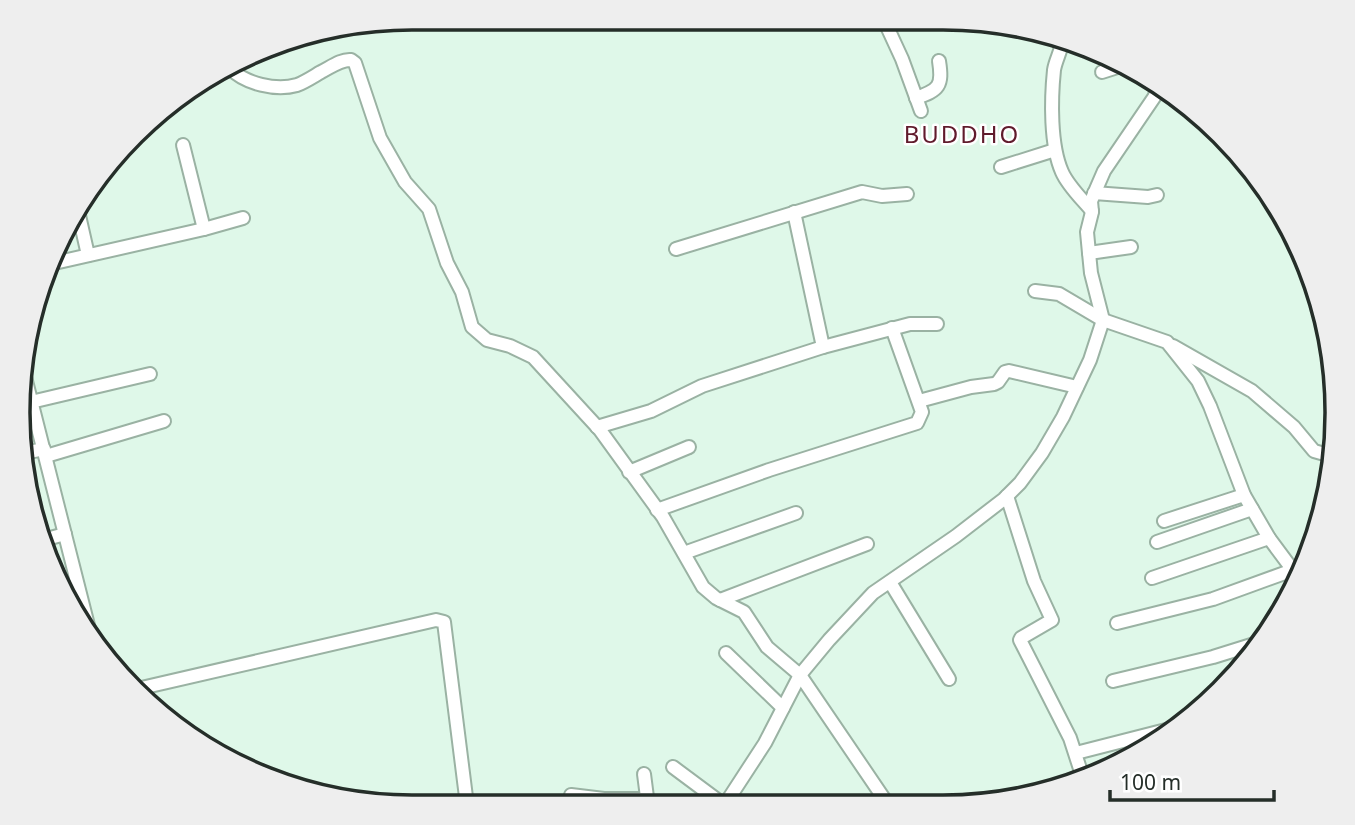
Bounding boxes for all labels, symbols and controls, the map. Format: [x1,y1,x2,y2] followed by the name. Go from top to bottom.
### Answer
[904,117,1020,150] district label: BUDDHO
[1110,758,1274,802] scale bar
[1120,768,1181,796] text: 100 m

